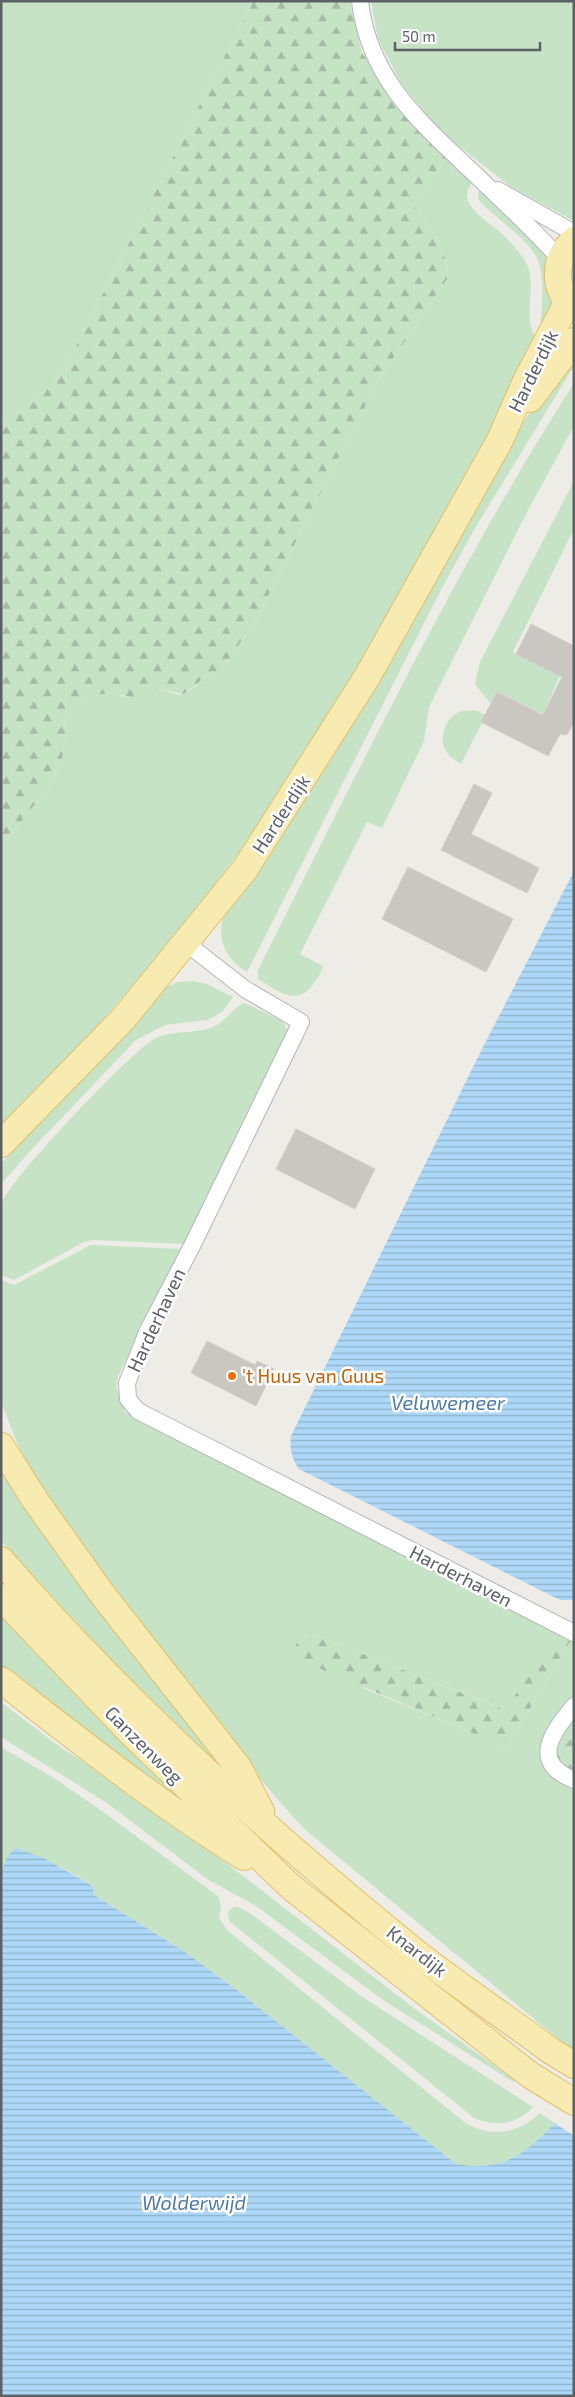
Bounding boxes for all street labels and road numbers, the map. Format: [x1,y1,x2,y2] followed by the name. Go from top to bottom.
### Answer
[503,325,563,416] street label: Harderdijk
[247,770,315,857] street label: Harderdijk
[121,1264,190,1375] street label: Harderhaven
[406,1540,516,1611] street label: Harderhaven
[101,1701,188,1789] street label: Ganzenweg
[383,1920,452,1981] street label: Knardijk

